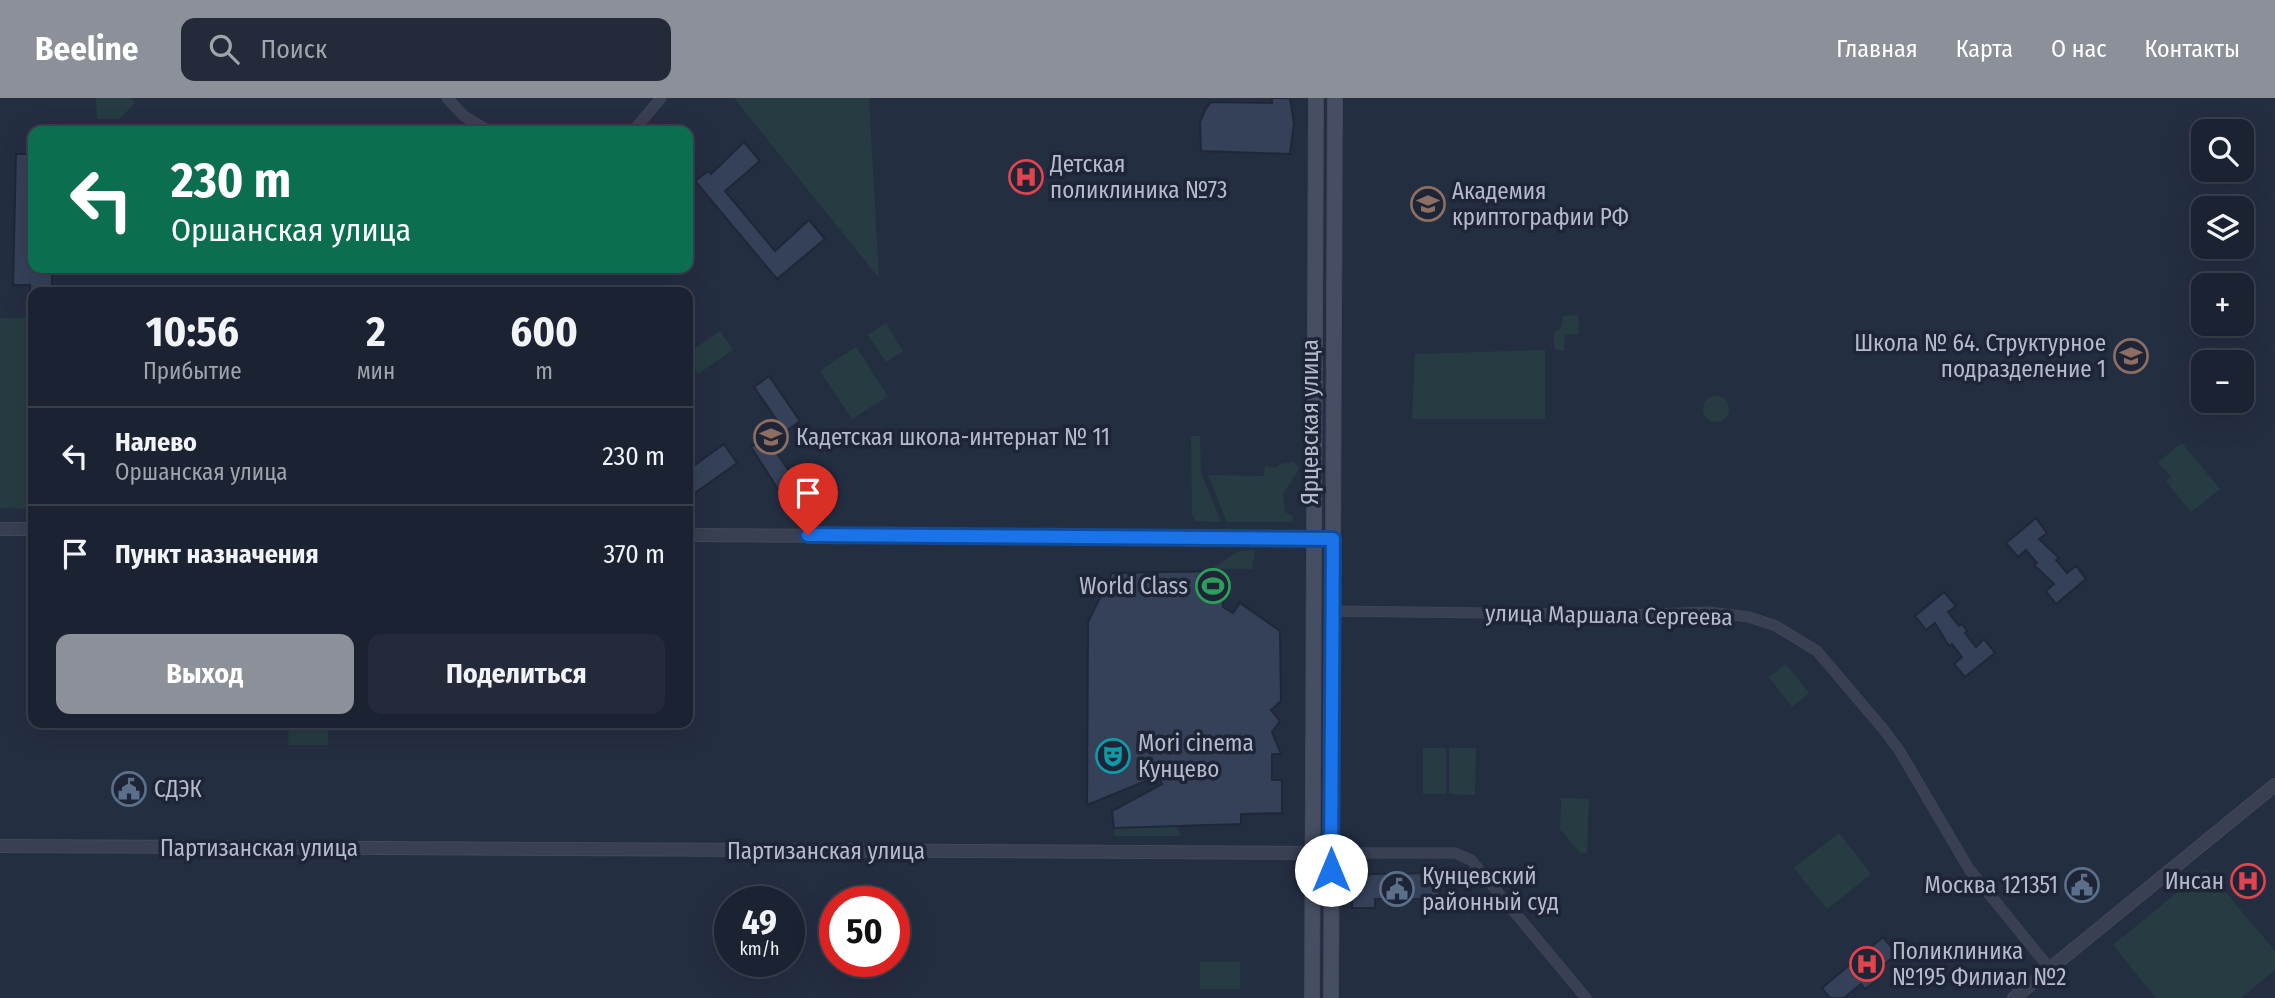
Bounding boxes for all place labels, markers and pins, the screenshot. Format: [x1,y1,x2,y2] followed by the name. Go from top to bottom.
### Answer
[1049,150,1227,204] place label: Детская поликлиника №73
[1007,158,1045,196] hospital icon: Детская поликлиника №73
[1452,177,1629,231] place label: Академия криптографии РФ
[1409,185,1447,223] school or university icon: Академия криптографии РФ
[1854,329,2106,383] place label: Школа № 64. Структурное подразделение 1
[2112,337,2150,375] school or university icon: Школа № 64. Структурное подразделение 1
[752,418,790,456] school or university icon: Кадетская школа-интернат № 11
[796,423,1110,451] place label: Кадетская школа-интернат № 11
[778,463,838,535] pin
[1194,567,1232,605] sports icon: World Class
[1079,572,1188,600] place label: World Class
[1138,729,1254,783] place label: Mori cinema Кунцево
[1094,737,1132,775] theatre icon: Mori cinema Кунцево
[110,770,148,808] public building icon: СДЭК
[154,775,203,803] place label: СДЭК
[1422,862,1559,916] place label: Кунцевский районный суд
[2229,862,2267,900] hospital icon: Инсан
[2063,866,2101,904] public building icon: Москва 121351
[2165,867,2224,895] place label: Инсан
[1378,870,1416,908] public building icon: Кунцевский районный суд
[1925,871,2058,899] place label: Москва 121351
[1892,937,2067,991] place label: Поликлиника №195 Филиал №2
[1848,945,1886,983] hospital icon: Поликлиника №195 Филиал №2

